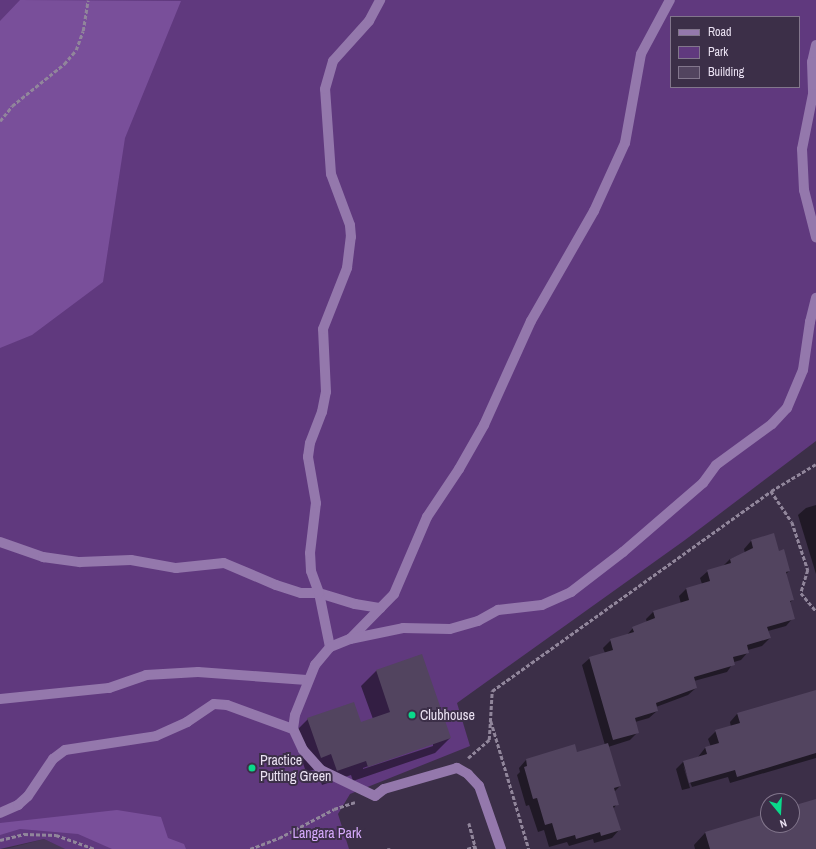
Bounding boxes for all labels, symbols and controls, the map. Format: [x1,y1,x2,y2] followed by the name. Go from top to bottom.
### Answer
[670,16,800,88] legend
[708,24,732,40] text: Road
[708,44,728,60] text: Park
[708,64,744,80] text: Building
[420,707,475,723] place label: Clubhouse
[407,710,417,720] marker: Clubhouse
[260,752,331,784] place label: Practice Putting Green
[247,763,257,773] marker: Practice Putting Green
[760,793,800,833] north arrow
[778,816,789,831] text: N
[293,825,361,841] park label: Langara Park

